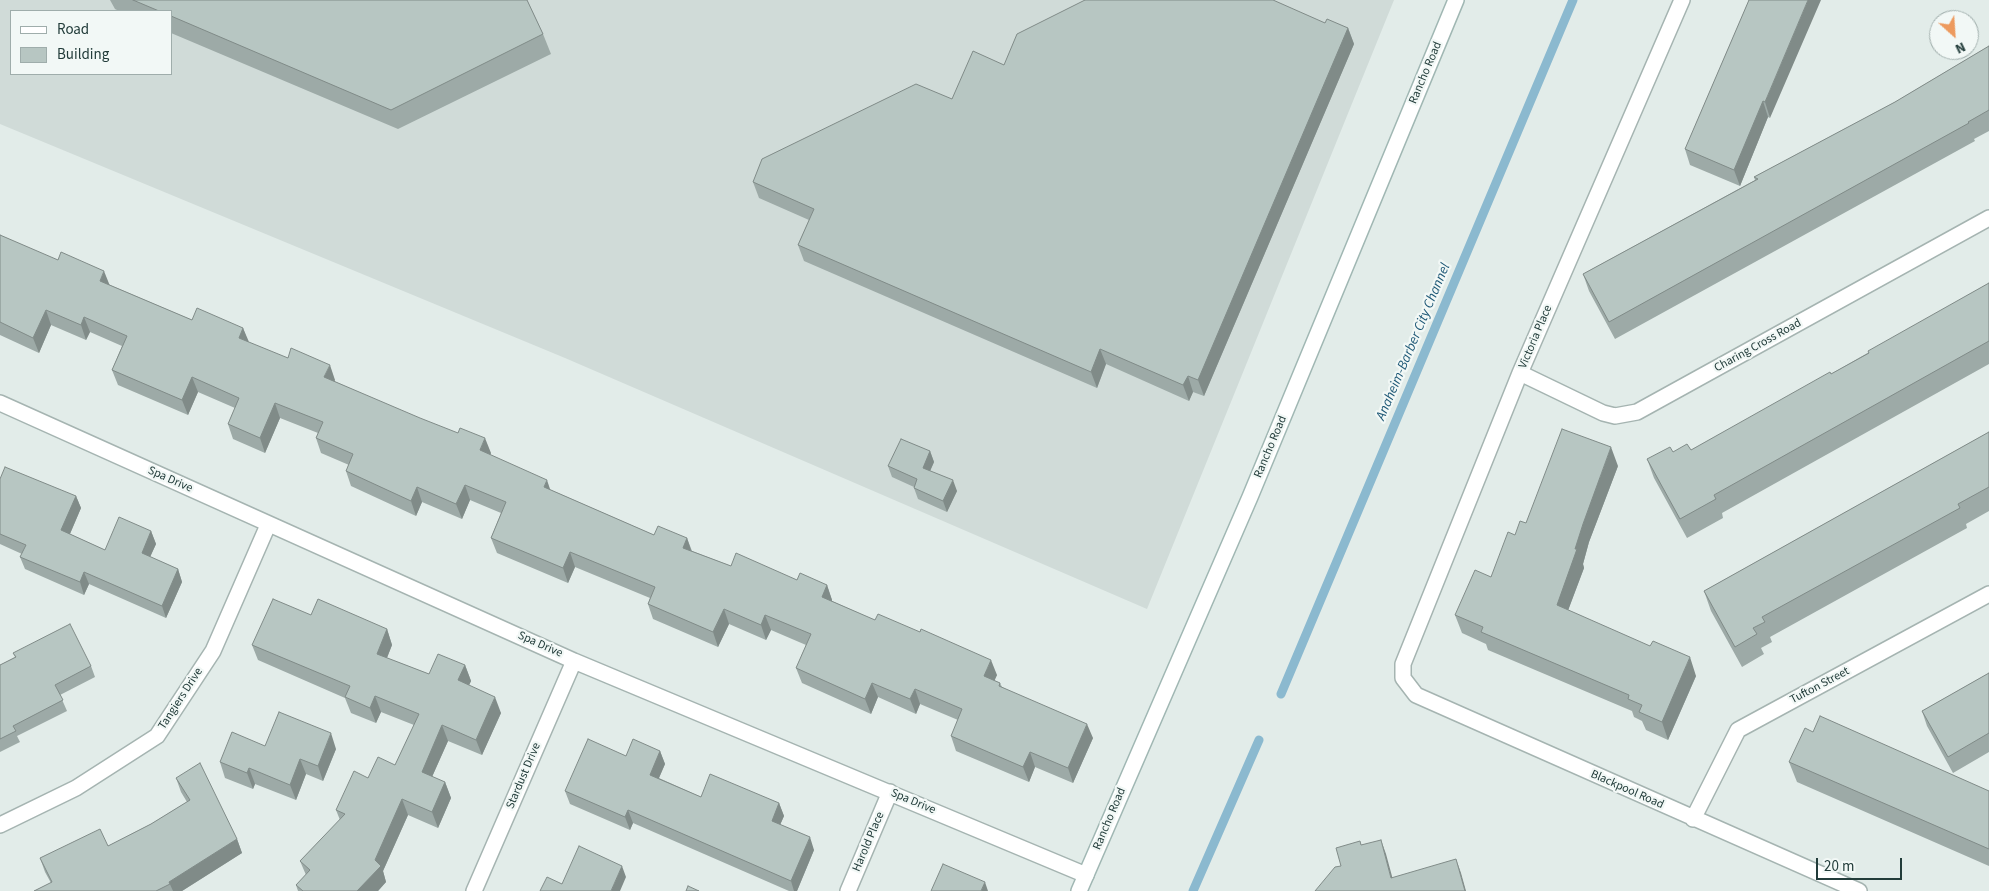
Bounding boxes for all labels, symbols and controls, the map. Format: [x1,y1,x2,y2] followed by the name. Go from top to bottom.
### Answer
[10,10,172,75] legend
[1929,10,1979,60] north arrow
[57,19,89,40] text: Road
[1952,37,1969,59] text: N
[1406,40,1446,106] street label: Rancho Road
[57,44,109,65] text: Building
[1373,261,1455,423] water label: Anaheim-Barber City Channel
[1516,303,1556,371] street label: Victoria Place
[1712,316,1804,376] street label: Charing Cross Road
[1251,414,1291,480] street label: Rancho Road
[145,464,195,496] street label: Spa Drive
[515,629,565,661] street label: Spa Drive
[1788,664,1852,708] street label: Tufton Street
[156,665,206,733] street label: Tangiers Drive
[504,741,544,811] street label: Stardust Drive
[1588,767,1666,813] street label: Blackpool Road
[888,786,938,818] street label: Spa Drive
[1090,786,1130,852] street label: Rancho Road
[850,810,888,874] street label: Harold Place
[1819,848,1905,880] scale bar
[1824,856,1854,877] text: 20 m

